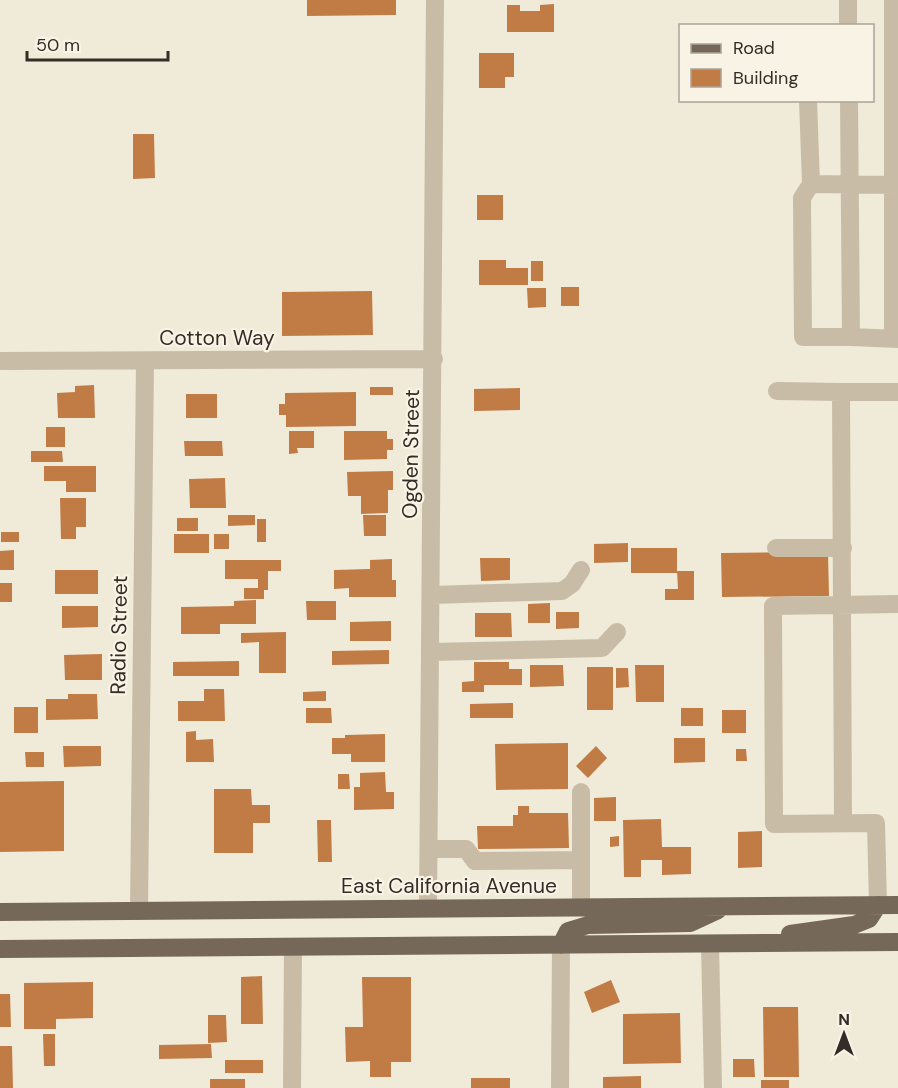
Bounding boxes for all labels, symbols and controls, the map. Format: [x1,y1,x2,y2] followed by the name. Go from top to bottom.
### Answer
[27,24,168,62] scale bar
[679,24,874,102] legend
[36,33,80,57] text: 50 m
[733,36,775,60] text: Road
[733,66,798,90] text: Building
[159,324,275,352] street label: Cotton Way
[396,389,426,519] street label: Ogden Street
[104,575,134,695] street label: Radio Street
[341,872,557,900] street label: East California Avenue
[814,1004,874,1064] north arrow
[838,1009,850,1030] text: N

